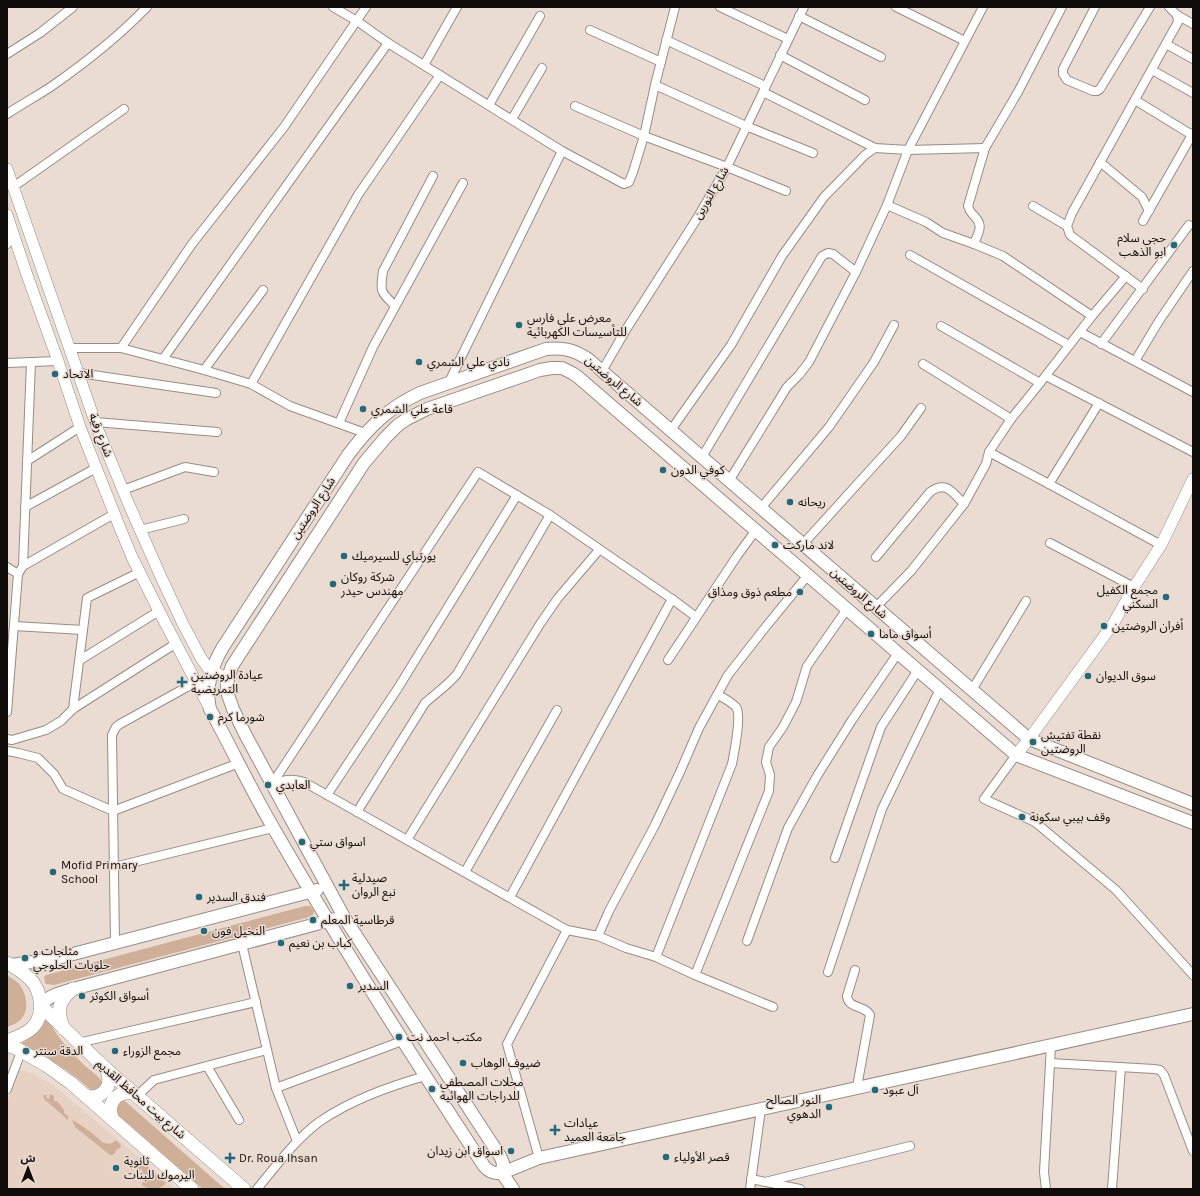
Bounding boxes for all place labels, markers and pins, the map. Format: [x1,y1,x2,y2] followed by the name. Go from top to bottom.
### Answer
[1117,231,1166,259] place label: حجي سلام ابو الذهب
[1169,240,1179,250] marker: حجي سلام ابو الذهب
[527,311,627,339] place label: معرض علي فارس للتأسيسات الكهربائية
[514,320,524,330] marker: معرض علي فارس للتأسيسات الكهربائية
[427,355,510,372] place label: نادي علي الشمري
[414,357,424,367] marker: نادي علي الشمري
[63,367,93,381] place label: الاتحاد
[50,369,60,379] marker: الاتحاد
[371,402,453,419] place label: قاعة علي الشمري
[358,404,368,414] marker: قاعة علي الشمري
[671,463,726,480] place label: كوفي الدون
[658,465,668,475] marker: كوفي الدون
[798,495,826,509] place label: ريحانه
[785,497,795,507] marker: ريحانه
[783,538,834,552] place label: لاند ماركت
[770,540,780,550] marker: لاند ماركت
[352,549,436,566] place label: يورتباي للسيرميك
[339,551,349,561] marker: يورتباي للسيرميك
[340,570,404,598] place label: شركة روكان مهندس حيدر
[328,579,338,589] marker: شركة روكان مهندس حيدر
[1097,583,1158,614] place label: مجمع الكفيل السكني
[708,585,792,601] place label: مطعم ذوق ومذاق
[795,587,805,597] marker: مطعم ذوق ومذاق
[1161,592,1171,602] marker: مجمع الكفيل السكني
[1112,618,1183,633] place label: أفران الروضتين
[1099,621,1109,631] marker: أفران الروضتين
[879,626,932,641] place label: أسواق ماما
[866,629,876,639] marker: أسواق ماما
[191,668,263,696] place label: عيادة الروضتين التمريضية
[1096,669,1156,683] place label: سوق الديوان
[1083,671,1093,681] marker: سوق الديوان
[176,676,188,688] marker: عيادة الروضتين التمريضية
[218,710,265,726] place label: شورما كرم
[205,712,215,722] marker: شورما كرم
[1041,728,1101,756] place label: نقطة تفتيش الروضتين
[1028,737,1038,747] marker: نقطة تفتيش الروضتين
[276,778,311,795] place label: العابدي
[263,780,273,790] marker: العابدي
[1030,810,1111,827] place label: وقف بيبي سكونة
[1017,812,1027,822] marker: وقف بيبي سكونة
[310,835,366,852] place label: اسواق ستي
[297,837,307,847] marker: اسواق ستي
[61,858,138,886] place label: Mofid Primary School
[48,867,58,877] marker: Mofid Primary School
[352,871,396,901] place label: صيدلية نبع الروان
[339,880,349,890] marker: صيدلية نبع الروان
[206,890,266,904] place label: فندق السدير
[194,892,204,902] marker: فندق السدير
[321,913,394,929] place label: قرطاسية المعلم
[308,915,318,925] marker: قرطاسية المعلم
[212,924,265,938] place label: النخيل فون
[199,926,209,936] marker: النخيل فون
[289,936,353,952] place label: كباب بن نعيم
[276,938,286,948] marker: كباب بن نعيم
[33,944,110,975] place label: مثلجات و حلويات الحلوجي
[20,953,30,963] marker: مثلجات و حلويات الحلوجي
[357,979,389,993] place label: السدير
[345,981,355,991] marker: السدير
[89,988,149,1003] place label: أسواق الكوثر
[77,991,87,1001] marker: أسواق الكوثر
[407,1030,482,1044] place label: مكتب احمد نت
[394,1032,404,1042] marker: مكتب احمد نت
[33,1044,83,1058] place label: الدقة سنتر
[123,1044,181,1060] place label: مجمع الزوراء
[21,1046,31,1056] marker: الدقة سنتر
[110,1046,120,1056] marker: مجمع الزوراء
[471,1056,541,1070] place label: ضيوف الوهاب
[458,1058,468,1068] marker: ضيوف الوهاب
[440,1075,524,1103] place label: محلات المصطفى للدراجات الهوائية
[883,1083,919,1097] place label: آل عبود
[427,1084,437,1094] marker: محلات المصطفى للدراجات الهوائية
[870,1085,880,1095] marker: آل عبود
[766,1093,821,1124] place label: النور الصالح الدهوي
[824,1102,834,1112] marker: النور الصالح الدهوي
[564,1116,626,1144] place label: عيادات جامعة العميد
[549,1124,561,1136] marker: عيادات جامعة العميد
[427,1144,503,1158] place label: اسواق ابن زيدان
[506,1146,516,1156] marker: اسواق ابن زيدان
[674,1150,730,1164] place label: قصر الأولياء
[239,1151,318,1165] place label: Dr. Roua Ihsan
[224,1152,236,1164] marker: Dr. Roua Ihsan
[661,1152,671,1162] marker: قصر الأولياء
[124,1154,195,1182] place label: ثانوية اليرموك للبنات
[111,1163,121,1173] marker: ثانوية اليرموك للبنات

